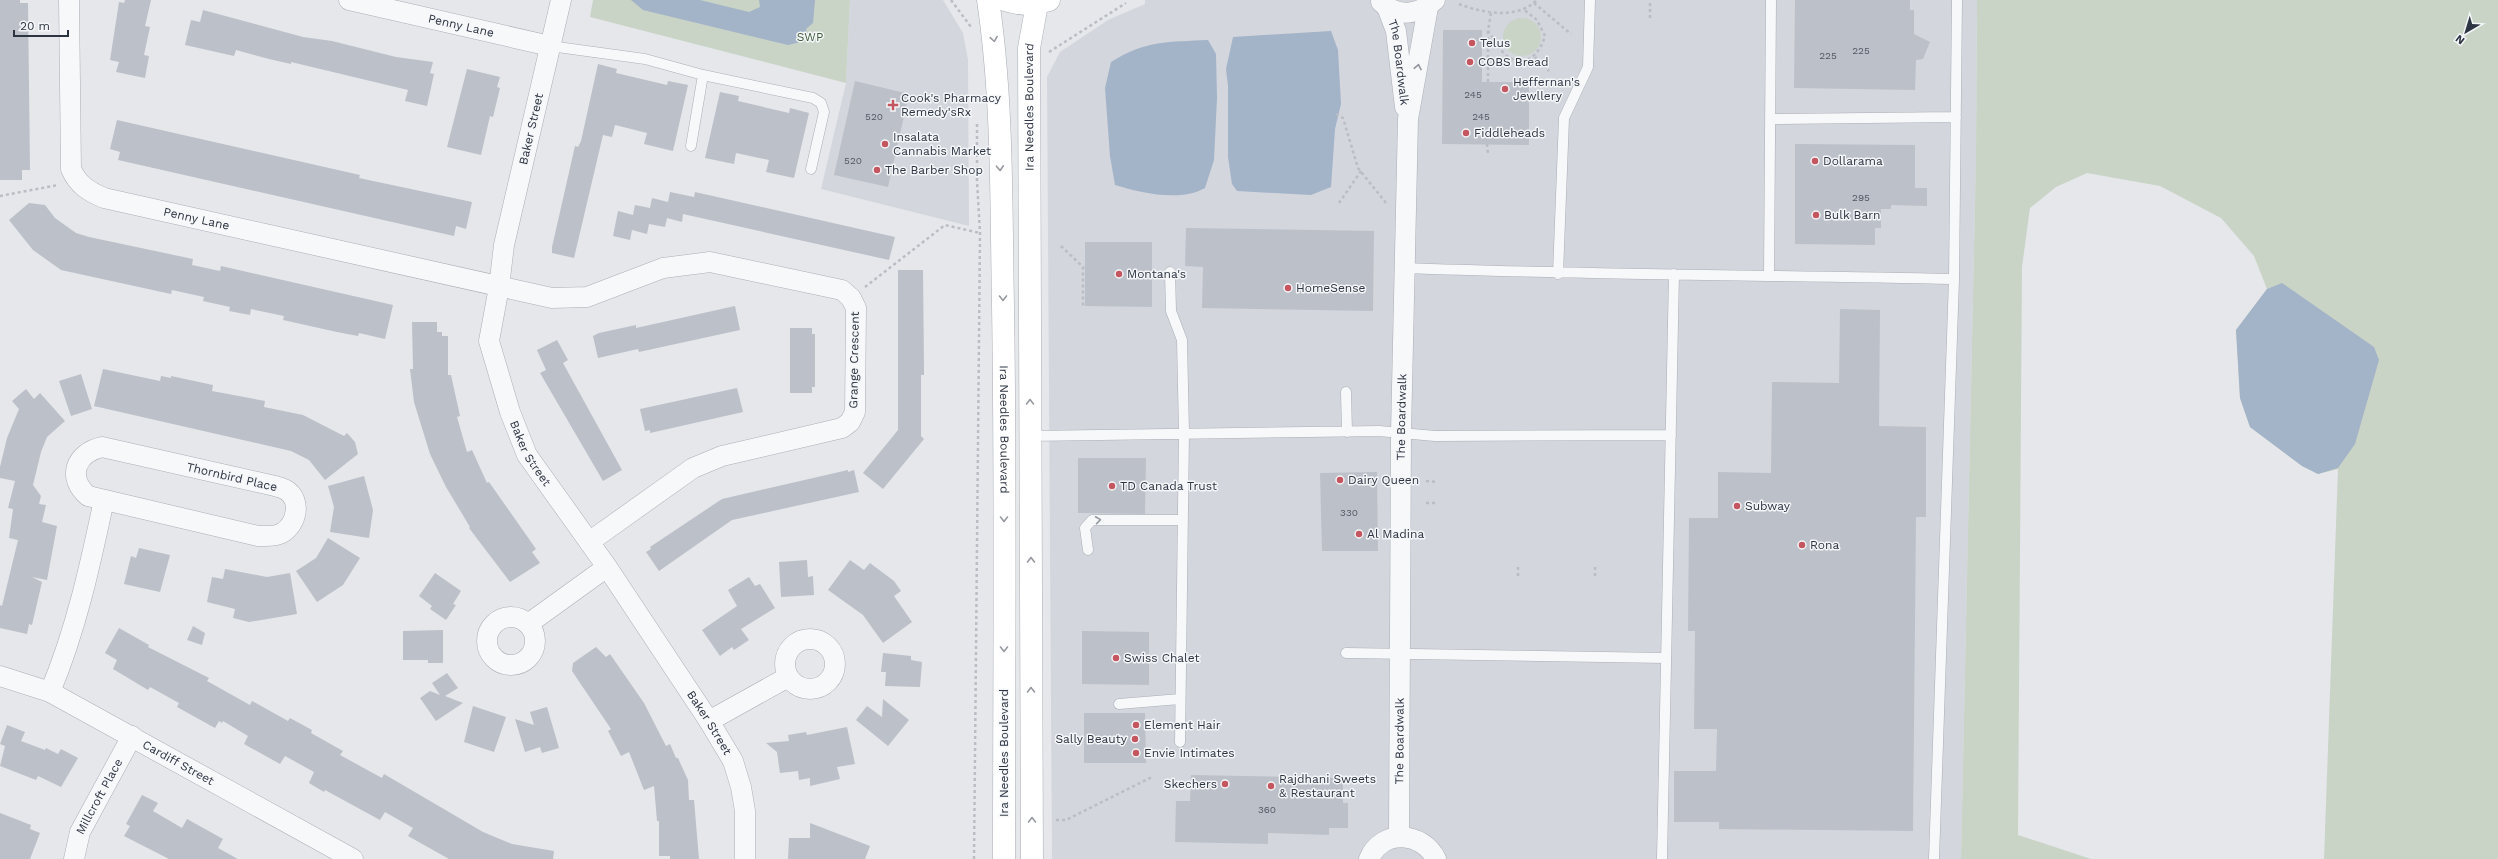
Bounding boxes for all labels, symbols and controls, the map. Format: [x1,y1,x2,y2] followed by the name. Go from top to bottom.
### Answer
[427,11,495,40] street label: Penny Lane
[14,12,68,38] scale bar
[2446,12,2486,52] north arrow
[1385,17,1412,106] street label: The Boardwalk
[20,19,50,33] text: 20 m
[797,30,823,44] park label: SWP
[2453,32,2467,47] text: N
[989,35,998,42] one-way arrow
[1480,36,1510,50] place label: Telus
[1467,38,1477,48] marker: Telus
[1022,42,1037,171] street label: Ira Needles Boulevard
[1852,45,1870,56] house number: 225
[1819,50,1837,61] house number: 225
[1478,55,1549,69] place label: COBS Bread
[1465,57,1475,67] marker: COBS Bread
[1413,64,1422,70] one-way arrow
[1513,75,1580,103] place label: Heffernan's Jewllery
[1500,84,1510,94] marker: Heffernan's Jewllery
[1464,89,1482,100] house number: 245
[901,91,1002,119] place label: Cook's Pharmacy Remedy'sRx
[516,92,546,166] street label: Baker Street
[888,100,898,110] marker: Cook's Pharmacy Remedy'sRx
[865,111,883,122] house number: 520
[1472,111,1490,122] house number: 245
[1474,126,1545,140] place label: Fiddleheads
[1461,128,1471,138] marker: Fiddleheads
[893,130,991,158] place label: Insalata Cannabis Market
[880,139,890,149] marker: Insalata Cannabis Market
[1823,154,1883,168] place label: Dollarama
[844,155,862,166] house number: 520
[1810,156,1820,166] marker: Dollarama
[885,163,983,177] place label: The Barber Shop
[872,165,882,175] marker: The Barber Shop
[996,165,1004,171] one-way arrow
[1852,192,1870,203] house number: 295
[162,204,231,233] street label: Penny Lane
[1824,208,1881,222] place label: Bulk Barn
[1811,210,1821,220] marker: Bulk Barn
[1127,267,1186,281] place label: Montana's
[1114,269,1124,279] marker: Montana's
[1296,281,1366,295] place label: HomeSense
[1283,283,1293,293] marker: HomeSense
[999,295,1007,301] one-way arrow
[846,311,862,409] street label: Grange Crescent
[997,365,1012,493] street label: Ira Needles Boulevard
[1394,373,1409,460] street label: The Boardwalk
[1026,399,1034,405] one-way arrow
[507,418,554,489] street label: Baker Street
[185,460,279,494] street label: Thornbird Place
[1348,473,1419,487] place label: Dairy Queen
[1335,475,1345,485] marker: Dairy Queen
[1120,479,1217,493] place label: TD Canada Trust
[1107,481,1117,491] marker: TD Canada Trust
[1745,499,1791,513] place label: Subway
[1732,501,1742,511] marker: Subway
[1340,507,1358,518] house number: 330
[1000,516,1008,522] one-way arrow
[1095,516,1101,525] one-way arrow
[1367,527,1424,541] place label: Al Madina
[1354,529,1364,539] marker: Al Madina
[1810,538,1839,552] place label: Rona
[1797,540,1807,550] marker: Rona
[1026,557,1035,563] one-way arrow
[1000,646,1008,652] one-way arrow
[1124,651,1200,665] place label: Swiss Chalet
[1111,653,1121,663] marker: Swiss Chalet
[1027,687,1035,693] one-way arrow
[684,688,735,757] street label: Baker Street
[997,689,1011,817] street label: Ira Needles Boulevard
[1392,697,1407,784] street label: The Boardwalk
[1144,718,1221,732] place label: Element Hair
[1131,720,1141,730] marker: Element Hair
[1055,732,1128,746] place label: Sally Beauty
[1130,734,1140,744] marker: Sally Beauty
[140,737,217,788] street label: Cardiff Street
[1144,746,1235,760] place label: Envie Intimates
[1131,748,1141,758] marker: Envie Intimates
[73,756,125,837] street label: Millcroft Place
[1279,772,1376,800] place label: Rajdhani Sweets & Restaurant
[1164,777,1217,791] place label: Skechers
[1220,779,1230,789] marker: Skechers
[1266,781,1276,791] marker: Rajdhani Sweets & Restaurant
[1258,804,1276,815] house number: 360
[1028,817,1036,823] one-way arrow

